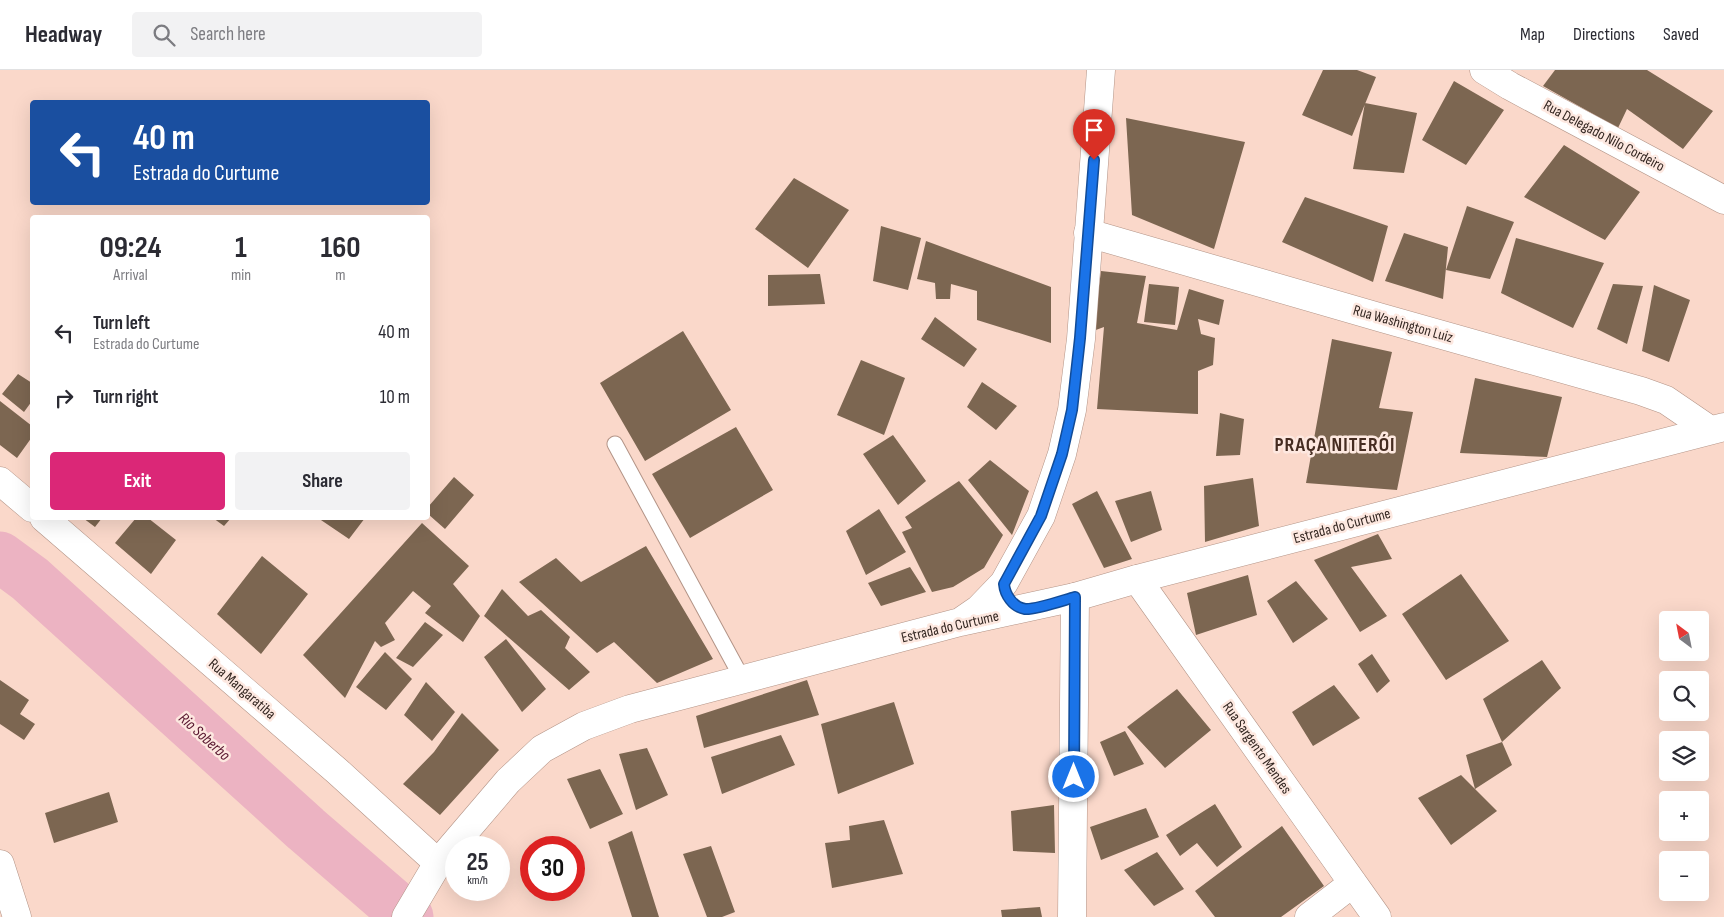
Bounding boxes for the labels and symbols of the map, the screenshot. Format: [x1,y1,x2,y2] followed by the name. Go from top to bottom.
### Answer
[1540,96,1668,176] street label: Rua Delegado Nilo Cordeiro
[1073,109,1115,160] pin
[1351,301,1456,347] street label: Rua Washington Luiz
[1274,433,1396,457] district label: PRAÇA NITERÓI
[1291,504,1393,548] street label: Estrada do Curtume
[899,607,1001,647] street label: Estrada do Curtume
[1659,611,1709,661] north arrow
[204,655,280,724] street label: Rua Mangaratiba
[1218,698,1296,798] street label: Rua Sargento Mendes
[174,709,234,765] water label: Rio Soberbo
[1047,750,1099,802] position arrow
[520,836,585,901] speed limit sign: 30

